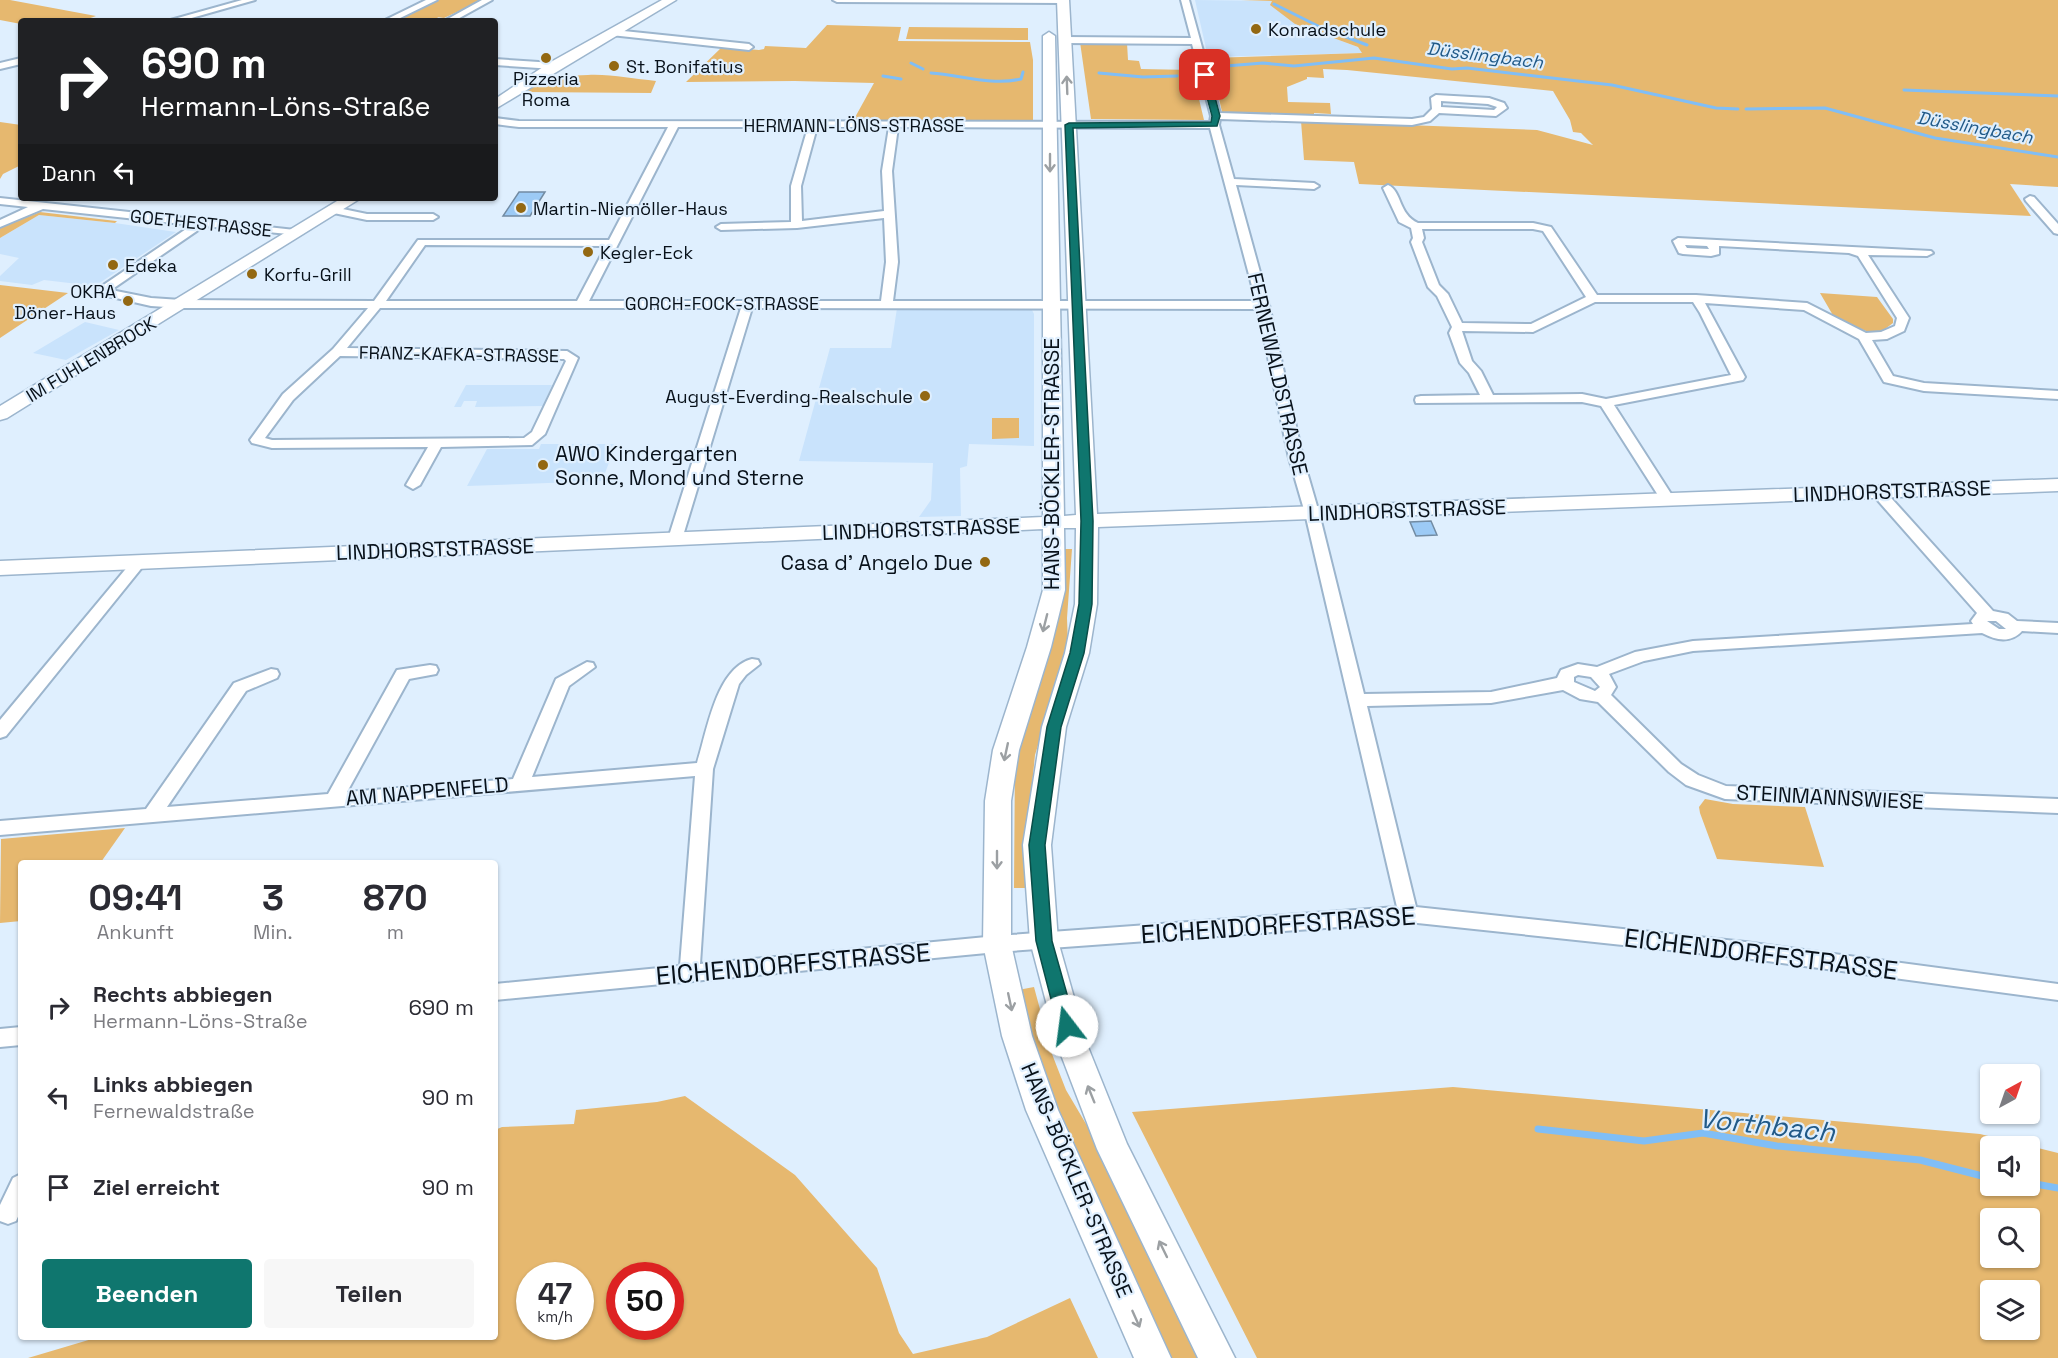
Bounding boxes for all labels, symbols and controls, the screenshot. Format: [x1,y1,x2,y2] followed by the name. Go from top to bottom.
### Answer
[1268,18,1386,41] place label: Konradschule
[1249,22,1263,36] marker: Konradschule
[1426,36,1545,74] water label: Düsslingbach
[141,37,267,90] text: 690 m
[42,42,120,120] icon: right
[1179,49,1230,100] pin
[539,51,553,65] marker: Pizzeria Roma
[626,55,743,78] place label: St. Bonifatius
[1188,58,1221,91] icon: arrive
[607,59,621,73] marker: St. Bonifatius
[513,67,579,111] place label: Pizzeria Roma
[1062,76,1073,96] one-way arrow
[141,89,431,124] text: Hermann-Löns-Straße
[1915,106,2035,149] water label: Düsslingbach
[744,114,964,137] street label: HERMANN-LÖNS-STRASSE
[1044,153,1056,173] one-way arrow
[108,156,141,189] icon: left
[42,159,96,187] text: Dann
[533,197,728,220] place label: Martin-Niemöller-Haus
[514,201,528,215] marker: Martin-Niemöller-Haus
[129,204,273,242] street label: GOETHESTRASSE
[600,241,693,264] place label: Kegler-Eck
[581,245,595,259] marker: Kegler-Eck
[125,254,177,277] place label: Edeka
[106,258,120,272] marker: Edeka
[264,263,352,286] place label: Korfu-Grill
[245,267,259,281] marker: Korfu-Grill
[1242,270,1314,478] street label: FERNEWALDSTRASSE
[14,280,116,324] place label: OKRA Döner-Haus
[625,292,819,315] street label: GORCH-FOCK-STRASSE
[121,294,135,308] marker: OKRA Döner-Haus
[22,311,160,407] street label: IM FUHLENBROCK
[1038,338,1065,590] street label: HANS-BÖCKLER-STRASSE
[359,341,559,367] street label: FRANZ-KAFKA-STRASSE
[665,385,913,408] place label: August-Everding-Realschule
[918,389,932,403] marker: August-Everding-Realschule
[555,440,804,491] place label: AWO Kindergarten Sonne, Mond und Sterne
[536,458,550,472] marker: AWO Kindergarten Sonne, Mond und Sterne
[1792,474,1992,508] street label: LINDHORSTSTRASSE
[1307,493,1507,527] street label: LINDHORSTSTRASSE
[821,512,1021,546] street label: LINDHORSTSTRASSE
[335,532,535,566] street label: LINDHORSTSTRASSE
[780,549,973,576] place label: Casa d' Angelo Due
[978,555,992,569] marker: Casa d' Angelo Due
[1039,613,1051,632] one-way arrow
[1000,741,1011,761] one-way arrow
[344,770,510,812] street label: AM NAPPENFELD
[1736,779,1924,815] street label: STEINMANNSWIESE
[992,849,1003,869] one-way arrow
[88,875,183,921] text: 09:41
[262,875,284,921] text: 3
[363,875,427,921] text: 870
[1139,898,1417,952] street label: EICHENDORFFSTRASSE
[97,919,174,945] text: Ankunft
[253,919,293,945] text: Min.
[387,919,404,945] text: m
[1622,920,1900,988] street label: EICHENDORFFSTRASSE
[654,935,932,993] street label: EICHENDORFFSTRASSE
[93,980,273,1008] text: Rechts abbiegen
[42,991,75,1024] icon: right
[1004,992,1016,1011] one-way arrow
[408,993,474,1021] text: 690 m
[1035,994,1099,1058] position arrow
[93,1008,308,1034] text: Hermann-Löns-Straße
[1015,1059,1139,1301] street label: HANS-BÖCKLER-STRASSE
[1980,1064,2040,1124] north arrow
[1980,1064,2040,1340] map controls
[93,1070,253,1098] text: Links abbiegen
[42,1081,75,1114] icon: left
[422,1083,474,1111] text: 90 m
[1085,1086,1096,1104] one-way arrow
[93,1098,255,1124] text: Fernewaldstraße
[1697,1100,1837,1150] water label: Vorthbach
[1980,1136,2040,1196] button: sound
[42,1171,75,1204] icon: arrive
[93,1173,220,1201] text: Ziel erreicht
[422,1173,474,1201] text: 90 m
[1980,1208,2040,1268] button: search
[1156,1240,1168,1258] one-way arrow
[42,1259,252,1328] button: Beenden
[264,1259,474,1328] button: Teilen
[606,1262,684,1340] speed limit sign: 50
[538,1274,572,1313] text: 47
[1980,1280,2040,1340] button: layers
[537,1307,573,1326] text: km/h
[1130,1309,1142,1327] one-way arrow

